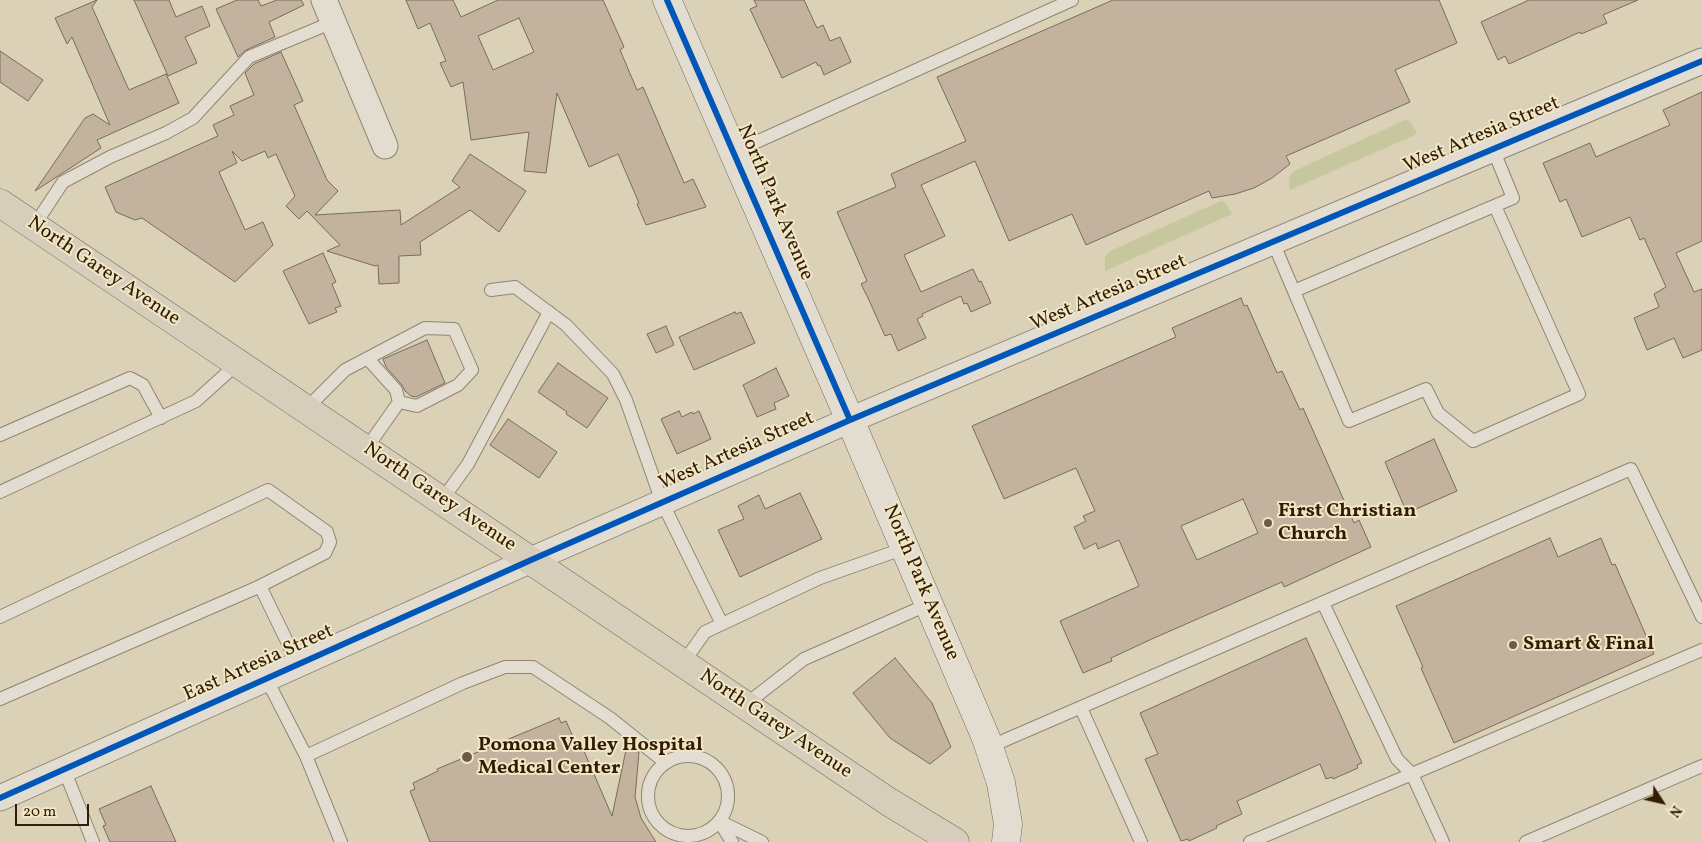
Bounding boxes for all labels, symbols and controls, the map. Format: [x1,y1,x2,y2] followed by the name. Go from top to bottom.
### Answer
[1400,92,1564,180] street label: West Artesia Street
[730,121,818,285] street label: North Park Avenue
[22,212,184,332] street label: North Garey Avenue
[1027,250,1191,338] street label: West Artesia Street
[656,407,818,497] street label: West Artesia Street
[358,438,520,558] street label: North Garey Avenue
[1278,500,1416,547] place label: First Christian Church
[876,501,964,665] street label: North Park Avenue
[1262,517,1274,529] marker: First Christian Church
[180,620,338,708] street label: East Artesia Street
[1523,633,1654,657] place label: Smart & Final
[1507,639,1519,651] marker: Smart & Final
[694,665,856,785] street label: North Garey Avenue
[478,734,703,781] place label: Pomona Valley Hospital Medical Center
[460,750,474,764] marker: Pomona Valley Hospital Medical Center
[1637,777,1687,827] north arrow
[18,794,91,826] scale bar
[1664,801,1685,820] text: N
[23,802,56,823] text: 20 m

